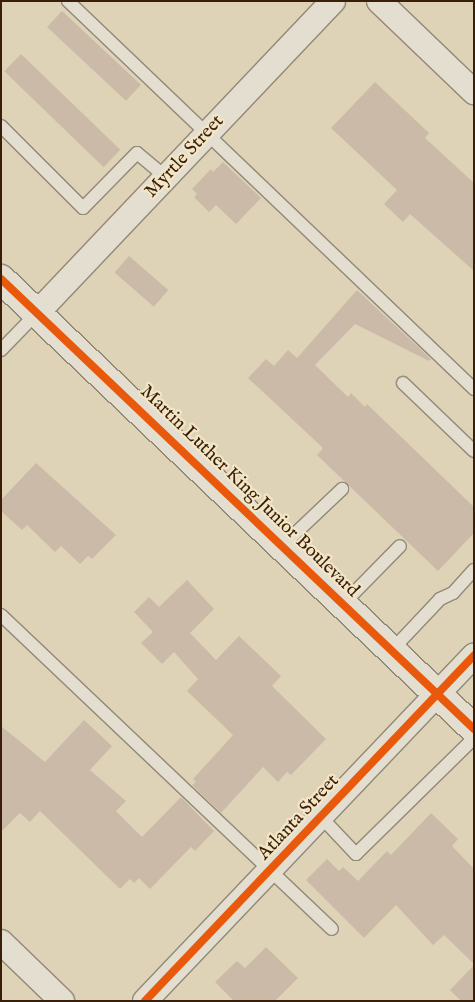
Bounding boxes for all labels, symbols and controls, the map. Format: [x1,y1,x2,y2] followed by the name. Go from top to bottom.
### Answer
[141,111,229,203] street label: Myrtle Street
[135,381,363,603] street label: Martin Luther King Junior Boulevard
[254,770,344,866] street label: Atlanta Street

